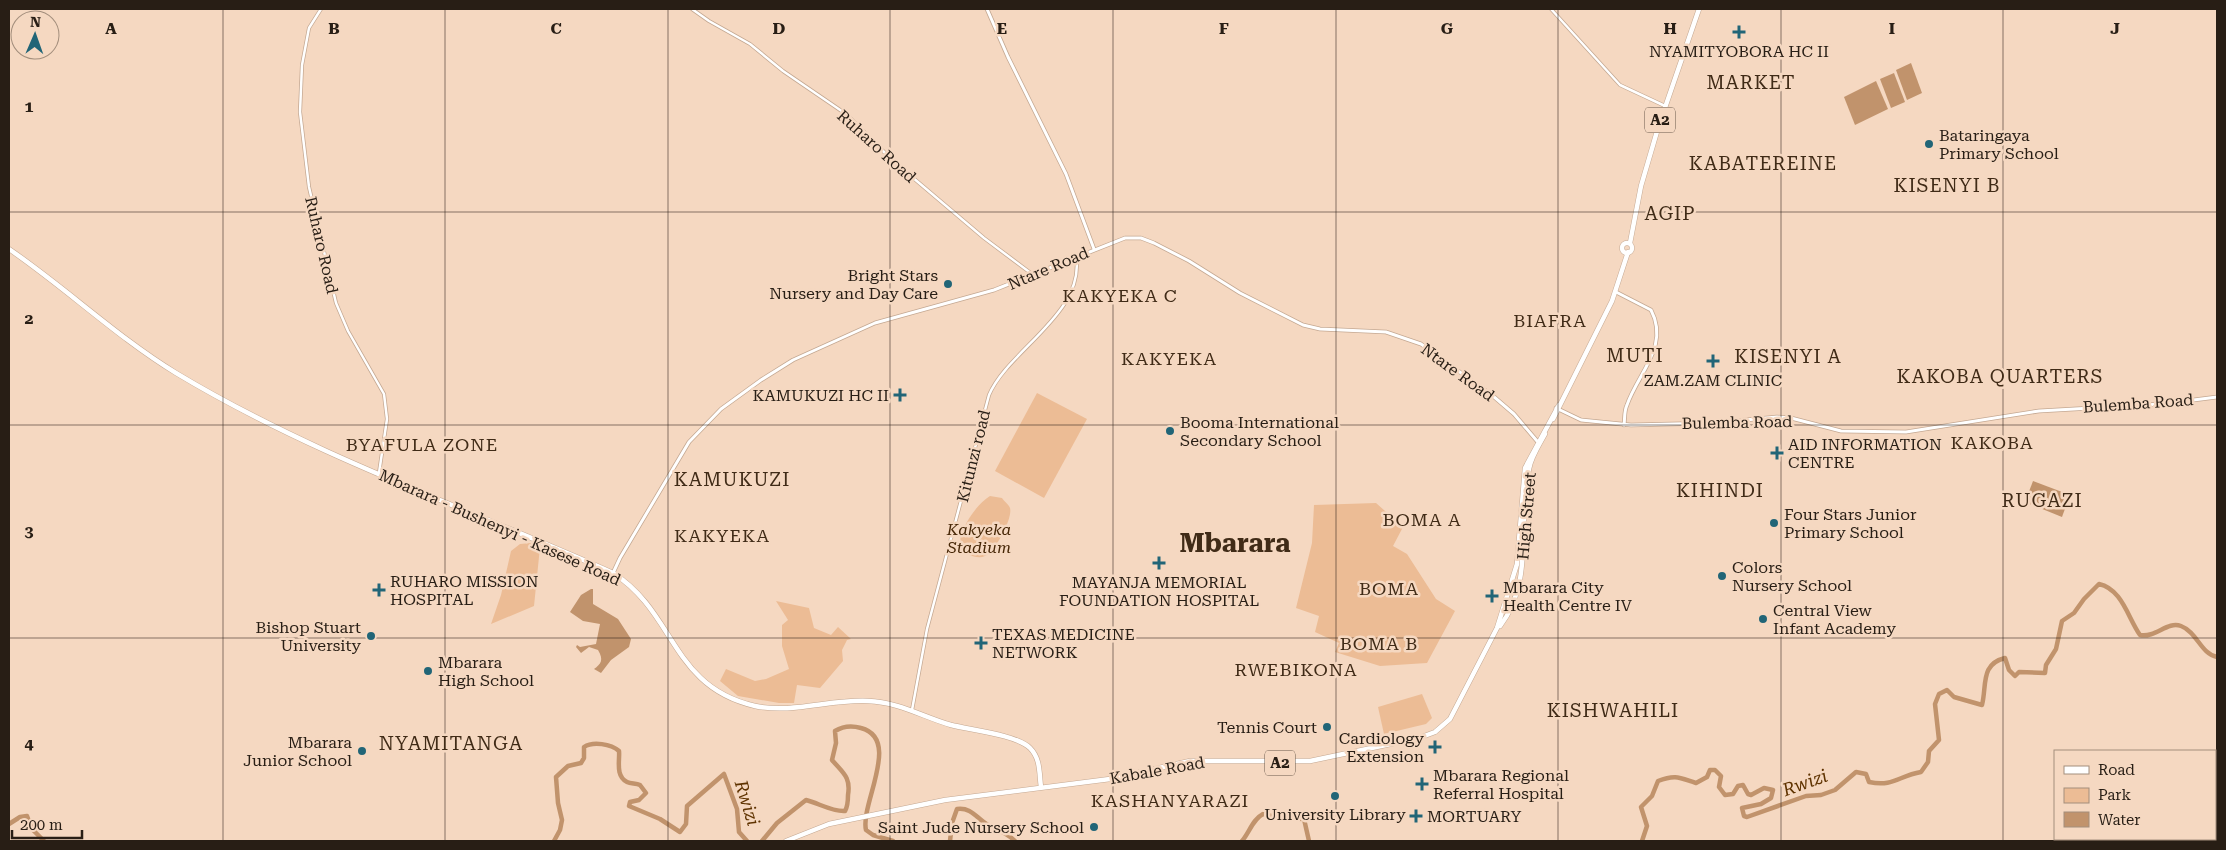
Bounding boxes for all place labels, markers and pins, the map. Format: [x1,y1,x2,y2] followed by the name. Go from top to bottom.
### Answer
[1732,25,1746,39] marker: NYAMITYOBORA HC II
[1649,42,1829,61] place label: NYAMITYOBORA HC II
[1939,126,2059,163] place label: Bataringaya Primary School
[1923,138,1935,150] marker: Bataringaya Primary School
[769,266,938,303] place label: Bright Stars Nursery and Day Care
[942,278,954,290] marker: Bright Stars Nursery and Day Care
[1706,354,1720,368] marker: ZAM.ZAM CLINIC
[1644,371,1782,390] place label: ZAM.ZAM CLINIC
[753,386,889,405] place label: KAMUKUZI HC II
[893,388,907,402] marker: KAMUKUZI HC II
[1180,413,1339,450] place label: Booma International Secondary School
[1164,425,1176,437] marker: Booma International Secondary School
[1788,435,1942,472] place label: AID INFORMATION CENTRE
[1770,446,1784,460] marker: AID INFORMATION CENTRE
[1784,505,1917,542] place label: Four Stars Junior Primary School
[1768,517,1780,529] marker: Four Stars Junior Primary School
[1152,556,1166,570] marker: MAYANJA MEMORIAL FOUNDATION HOSPITAL
[1732,558,1852,595] place label: Colors Nursery School
[1716,570,1728,582] marker: Colors Nursery School
[390,572,539,609] place label: RUHARO MISSION HOSPITAL
[1059,573,1259,610] place label: MAYANJA MEMORIAL FOUNDATION HOSPITAL
[1503,578,1633,615] place label: Mbarara City Health Centre IV
[372,583,386,597] marker: RUHARO MISSION HOSPITAL
[1485,589,1499,603] marker: Mbarara City Health Centre IV
[1773,601,1896,638] place label: Central View Infant Academy
[1757,613,1769,625] marker: Central View Infant Academy
[256,618,362,655] place label: Bishop Stuart University
[992,625,1135,662] place label: TEXAS MEDICINE NETWORK
[365,630,377,642] marker: Bishop Stuart University
[974,636,988,650] marker: TEXAS MEDICINE NETWORK
[438,653,534,690] place label: Mbarara High School
[422,665,434,677] marker: Mbarara High School
[1217,718,1317,737] place label: Tennis Court
[1321,721,1333,733] marker: Tennis Court
[1339,729,1425,766] place label: Cardiology Extension
[243,733,352,770] place label: Mbarara Junior School
[1428,740,1442,754] marker: Cardiology Extension
[356,745,368,757] marker: Mbarara Junior School
[1433,766,1569,803] place label: Mbarara Regional Referral Hospital
[1415,777,1429,791] marker: Mbarara Regional Referral Hospital
[1329,790,1341,802] marker: University Library
[1264,805,1406,824] place label: University Library
[1427,807,1521,826] place label: MORTUARY
[1409,809,1423,823] marker: MORTUARY
[878,818,1084,837] place label: Saint Jude Nursery School
[1088,821,1100,833] marker: Saint Jude Nursery School

